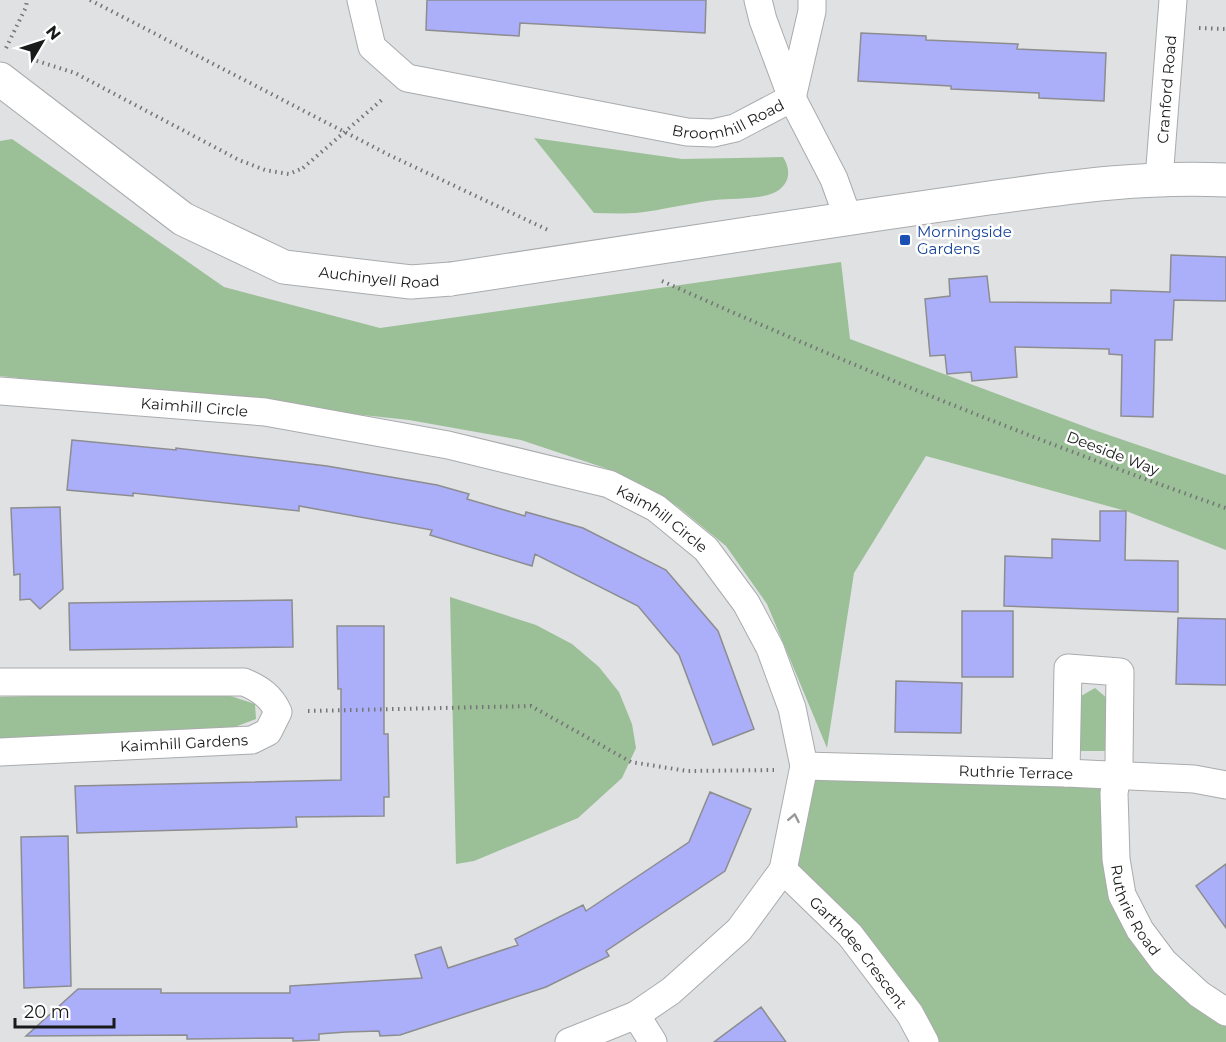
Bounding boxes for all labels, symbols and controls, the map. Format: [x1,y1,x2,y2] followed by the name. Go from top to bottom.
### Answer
[12,12,72,72] north arrow
[42,22,65,44] text: N
[1152,34,1180,144] street label: Cranford Road
[671,94,787,143] street label: Broomhill Road
[917,222,1012,258] place label: Morningside Gardens
[898,233,912,247] marker: Morningside Gardens
[318,262,440,291] street label: Auchinyell Road
[140,393,249,420] street label: Kaimhill Circle
[1064,427,1163,480] street label: Deeside Way
[613,480,712,556] street label: Kaimhill Circle
[119,730,249,756] street label: Kaimhill Gardens
[958,761,1074,783] street label: Ruthrie Terrace
[787,813,800,823] one-way arrow
[1108,863,1165,959] street label: Ruthrie Road
[806,892,912,1012] street label: Garthdee Crescent
[15,991,114,1029] scale bar
[24,1001,70,1023] text: 20 m

